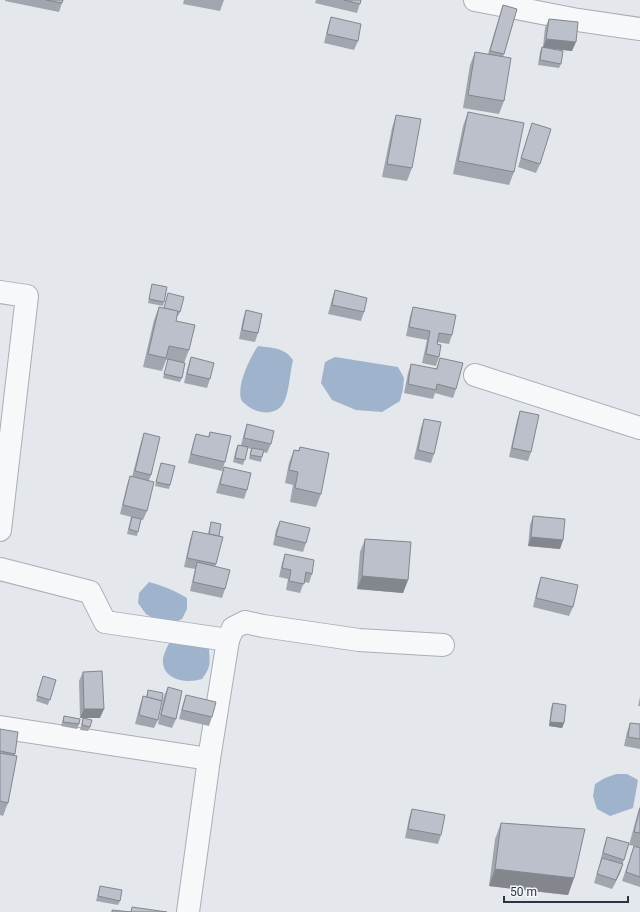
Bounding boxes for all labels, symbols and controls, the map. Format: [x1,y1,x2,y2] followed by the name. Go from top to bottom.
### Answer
[504,878,628,904] scale bar
[510,885,537,899] text: 50 m

